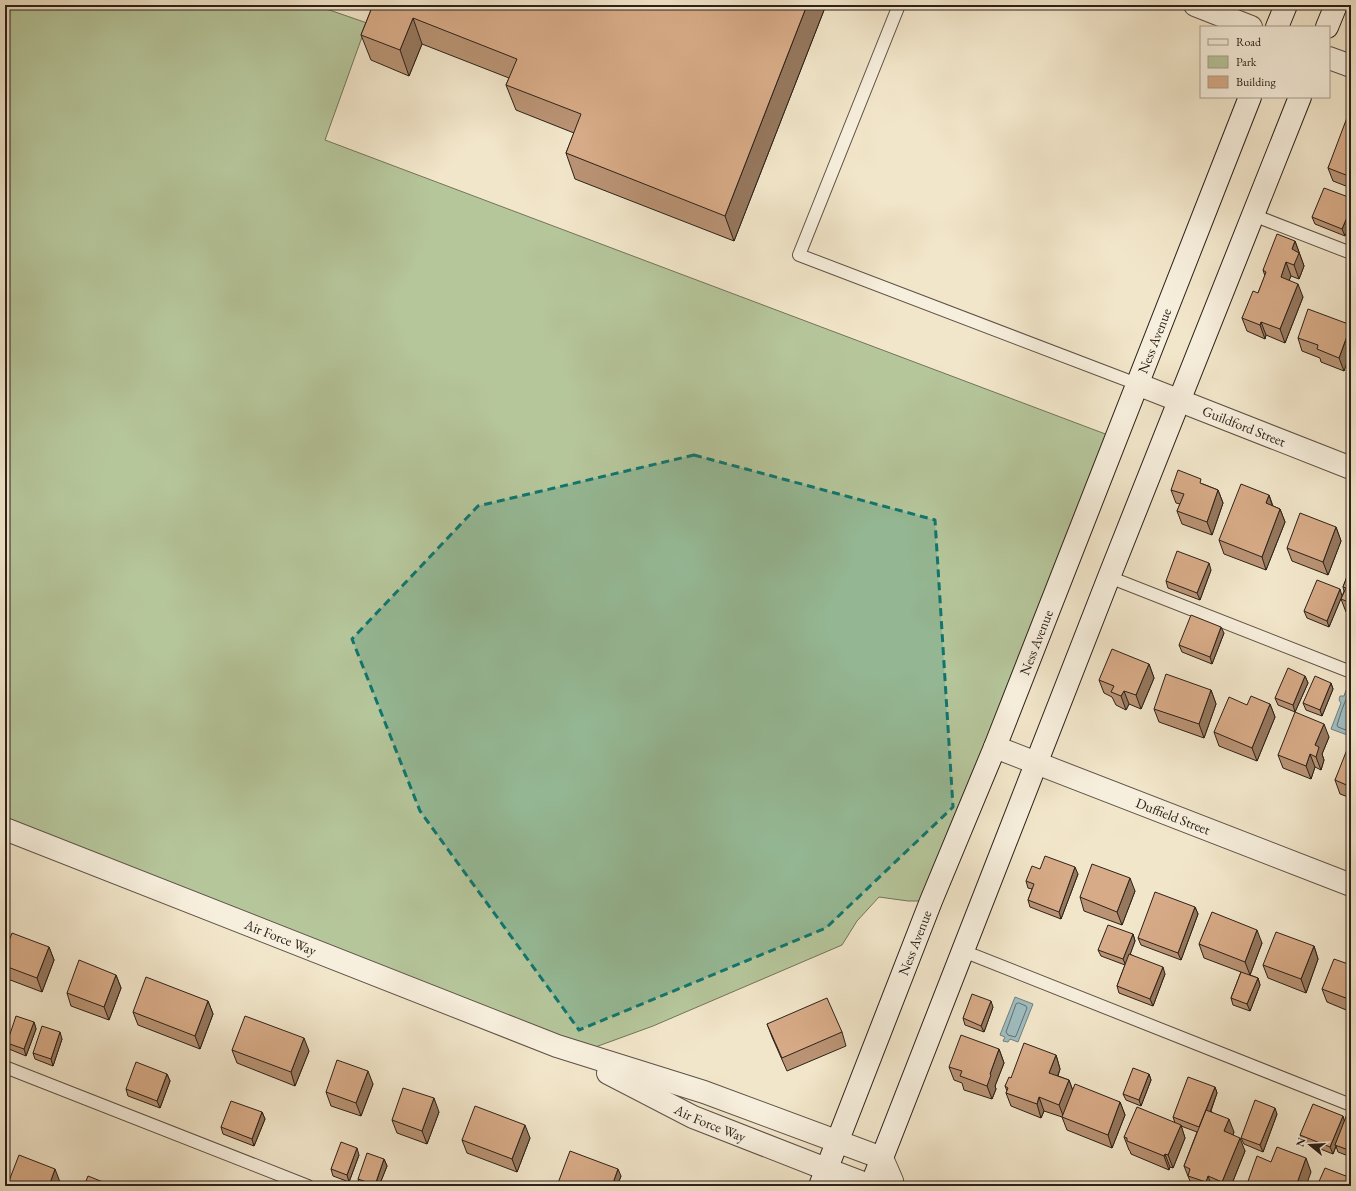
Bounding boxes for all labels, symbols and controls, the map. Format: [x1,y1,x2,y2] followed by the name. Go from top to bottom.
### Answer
[1200,26,1330,98] legend
[1236,34,1262,50] text: Road
[1236,54,1257,70] text: Park
[1236,74,1277,90] text: Building
[1133,305,1175,376] street label: Ness Avenue
[1200,402,1289,451] street label: Guildford Street
[1015,607,1057,678] street label: Ness Avenue
[1133,793,1213,839] street label: Duffield Street
[894,907,936,978] street label: Ness Avenue
[241,915,320,960] street label: Air Force Way
[671,1100,749,1146] street label: Air Force Way
[1290,1125,1330,1165] north arrow
[1292,1135,1309,1148] text: N

